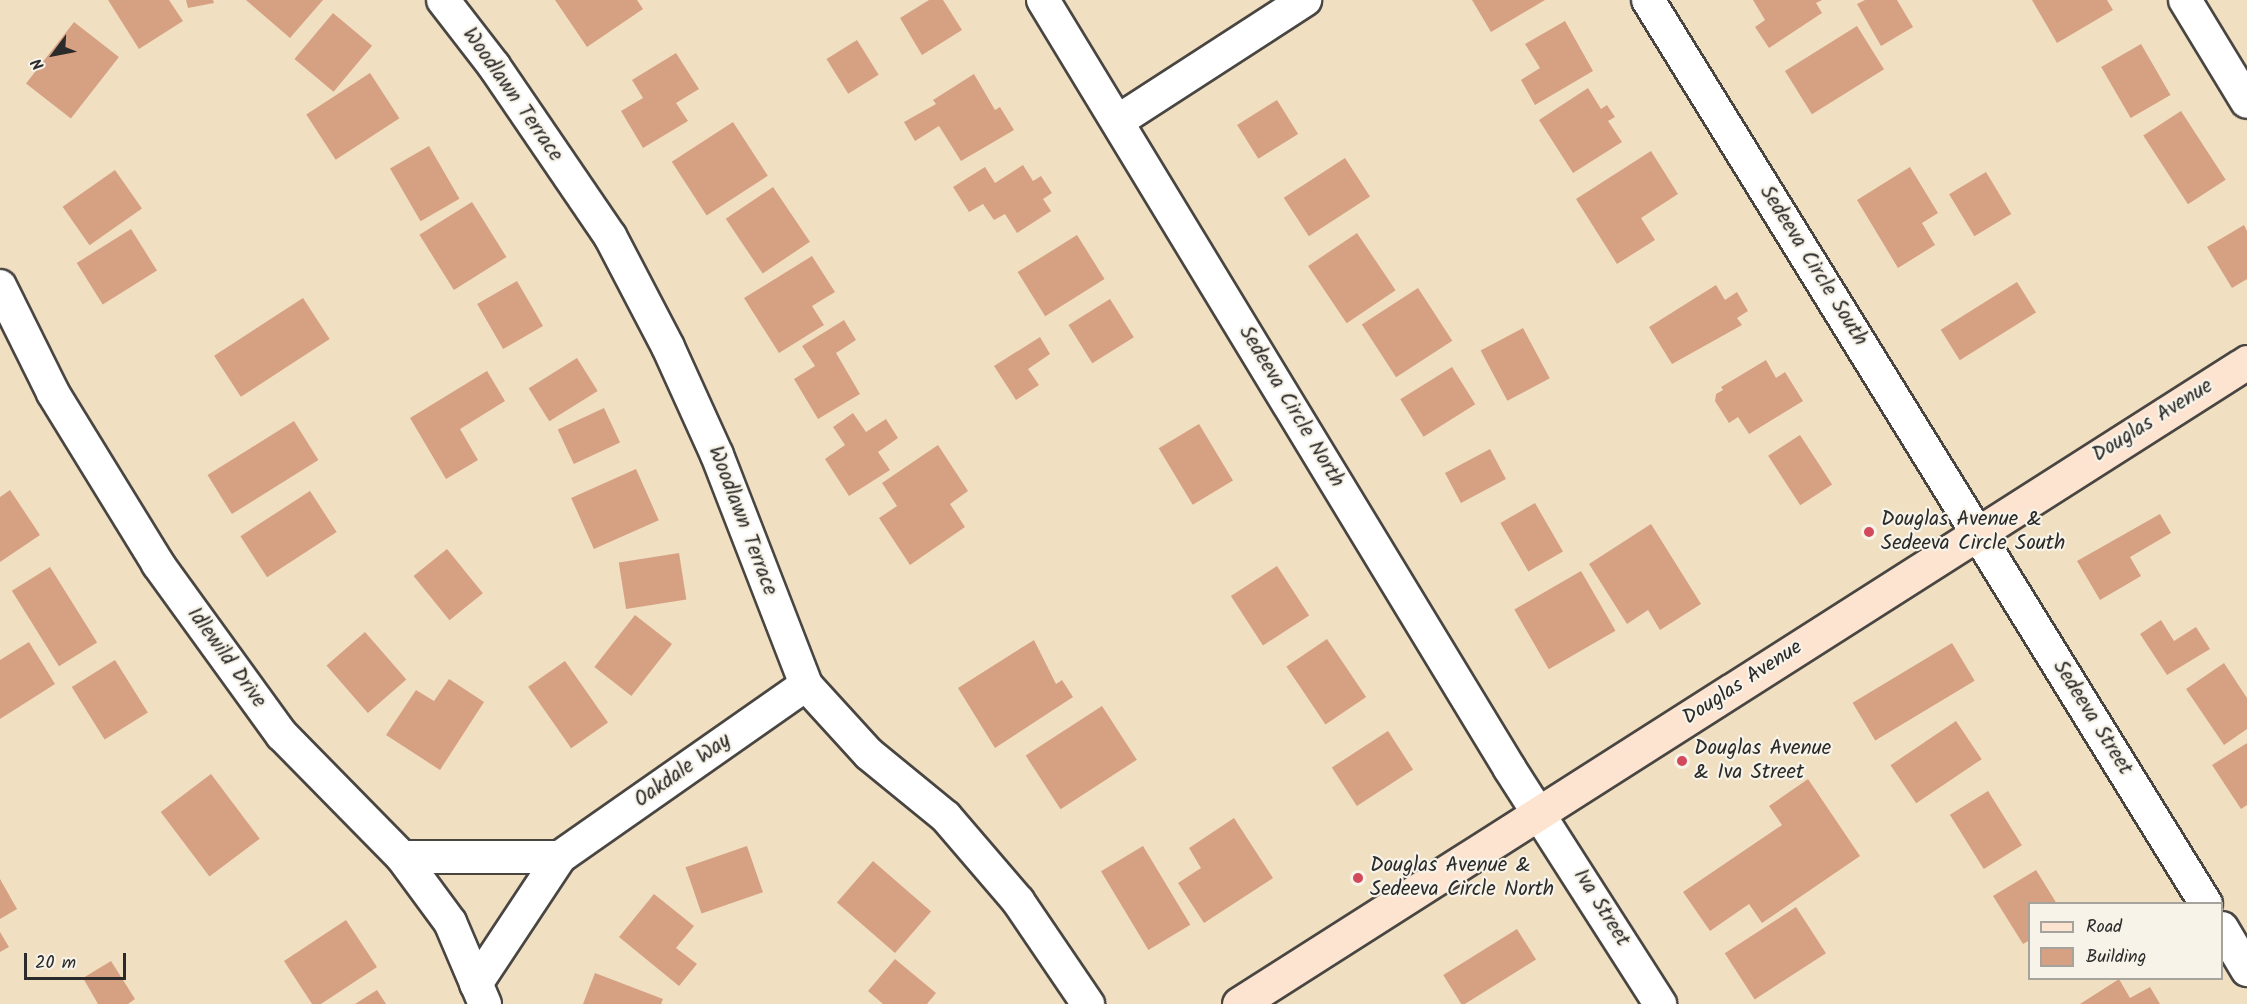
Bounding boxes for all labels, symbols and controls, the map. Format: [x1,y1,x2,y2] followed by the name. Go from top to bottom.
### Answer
[456,23,568,167] street label: Woodlawn Terrace
[24,24,84,84] north arrow
[25,53,52,75] text: N
[1754,181,1872,351] street label: Sedeeva Circle South
[1233,322,1349,492] street label: Sedeeva Circle North
[2088,374,2218,468] street label: Douglas Avenue
[702,443,782,599] street label: Woodlawn Terrace
[1881,507,2065,557] place label: Douglas Avenue & Sedeeva Circle South
[1862,525,1876,539] marker: Douglas Avenue & Sedeeva Circle South
[181,603,271,713] street label: Idlewild Drive
[1679,635,1807,731] street label: Douglas Avenue
[2047,656,2137,780] street label: Sedeeva Street
[630,729,736,813] street label: Oakdale Way
[1694,736,1831,786] place label: Douglas Avenue & Iva Street
[1675,754,1689,768] marker: Douglas Avenue & Iva Street
[1370,853,1554,903] place label: Douglas Avenue & Sedeeva Circle North
[1567,864,1635,952] street label: Iva Street
[1351,871,1365,885] marker: Douglas Avenue & Sedeeva Circle North
[2028,902,2223,980] legend
[2086,913,2122,942] text: Road
[27,941,129,979] scale bar
[2086,943,2146,972] text: Building
[35,949,76,978] text: 20 m

